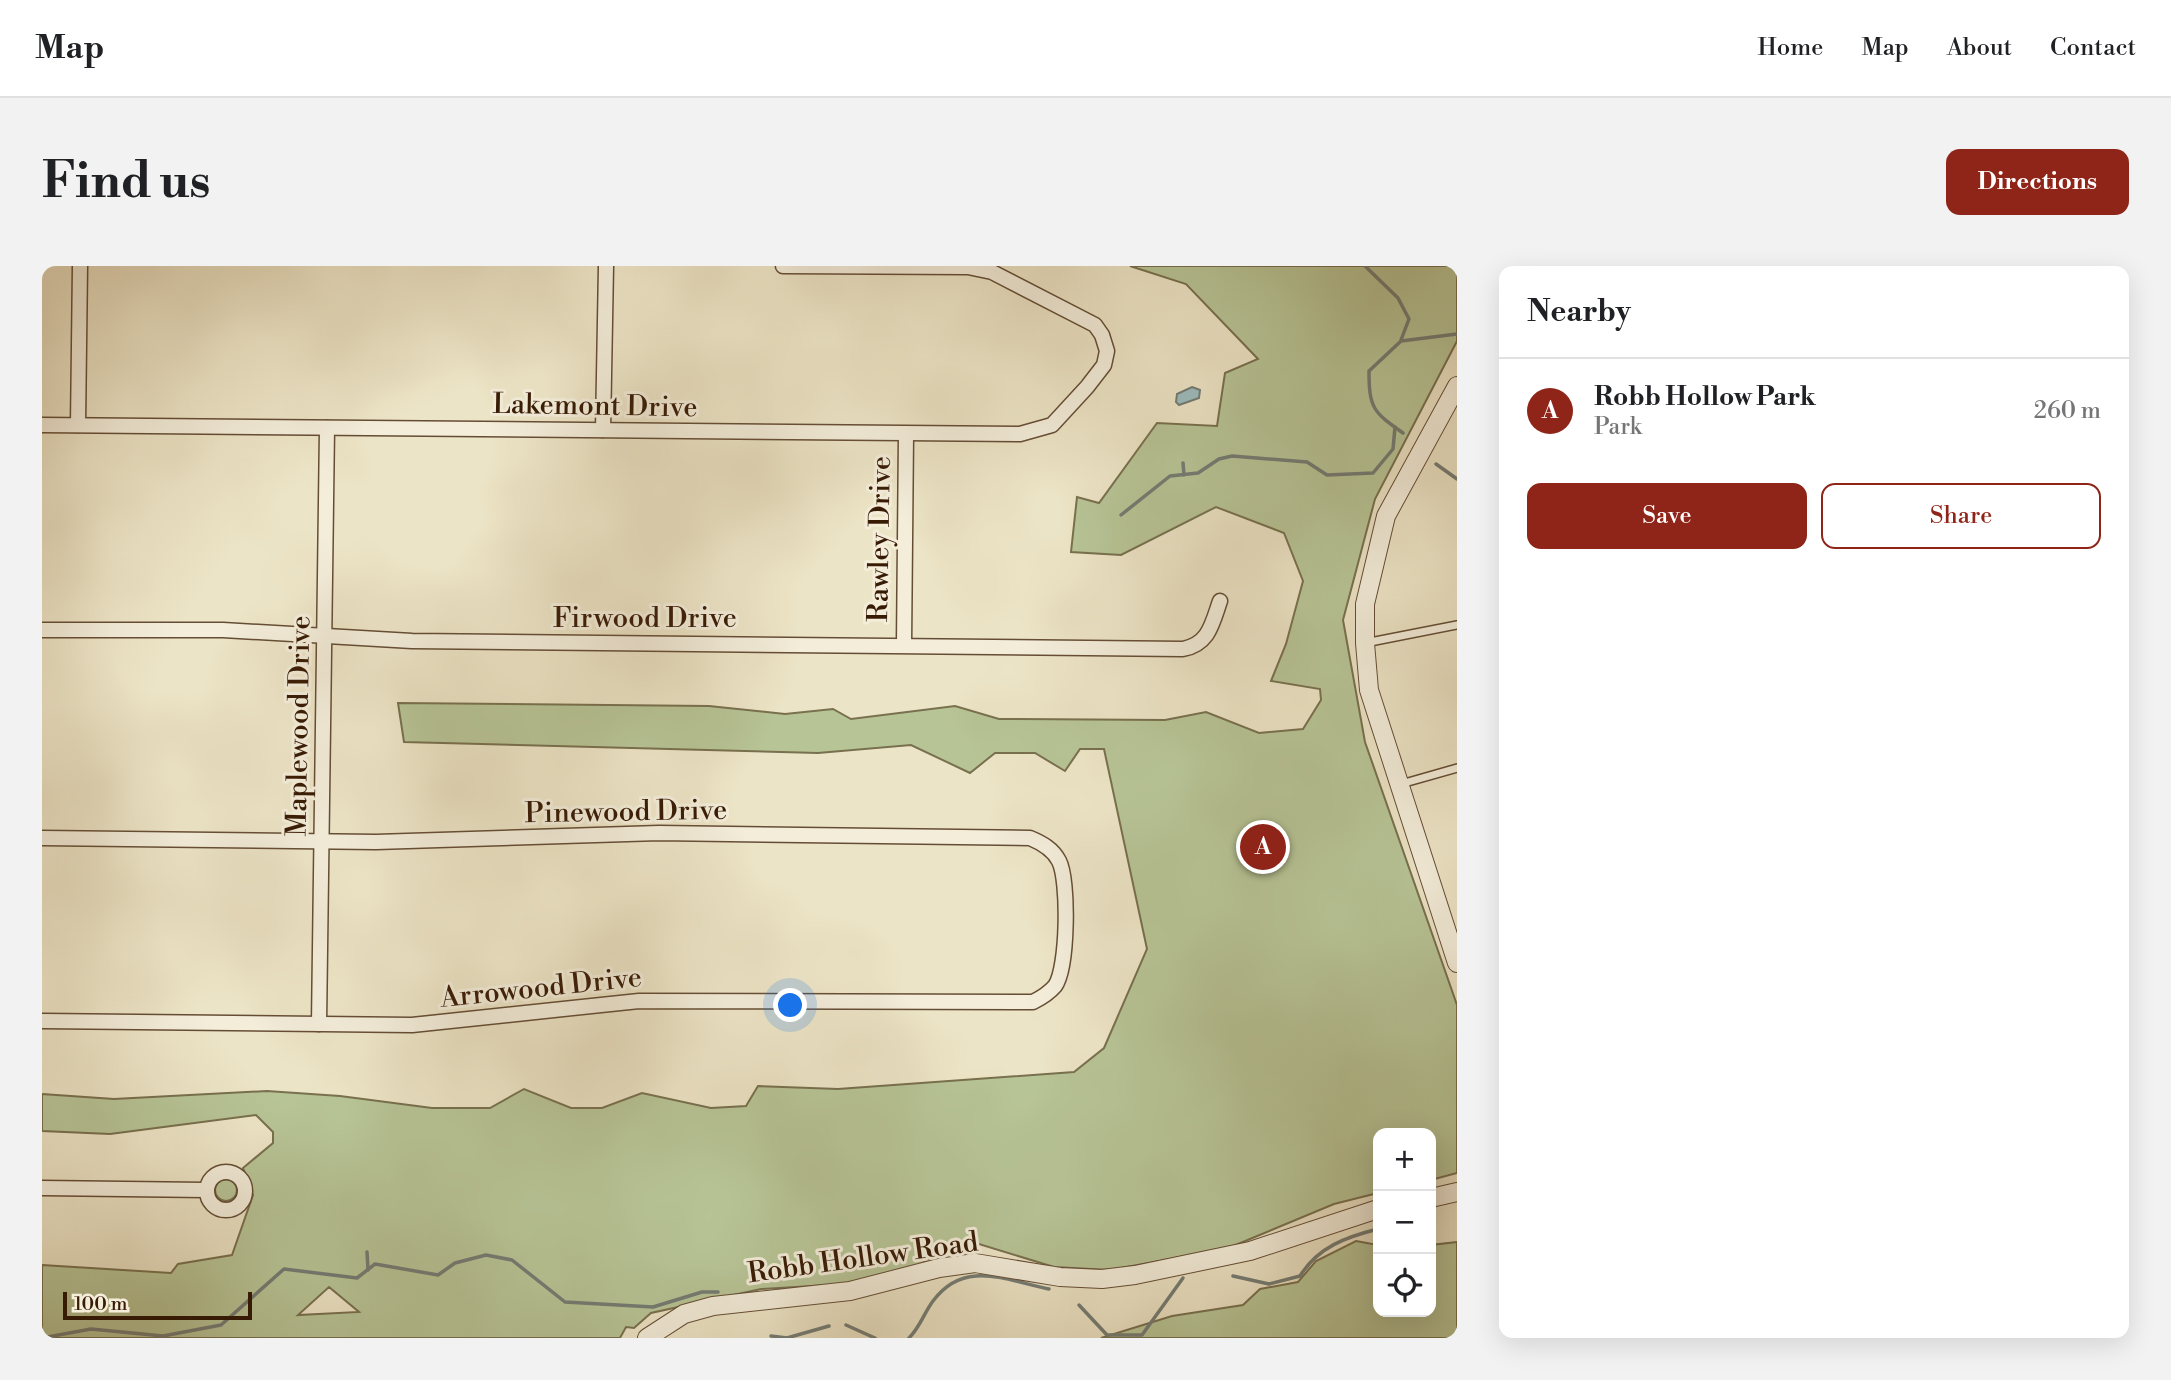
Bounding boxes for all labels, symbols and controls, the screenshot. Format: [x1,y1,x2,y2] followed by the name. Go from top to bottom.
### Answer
[35,28,104,69] text: Map
[1758,33,1823,63] text: Home
[1861,33,1909,63] text: Map
[1947,33,2012,63] text: About
[2050,33,2136,63] text: Contact
[1946,149,2129,215] button: Directions
[42,152,211,213] text: Find us
[1527,293,1631,331] text: Nearby
[1594,381,1816,413] text: Robb Hollow Park
[492,387,698,425] street label: Lakemont Drive
[1542,397,1558,425] text: A
[2034,397,2101,425] text: 260 m
[1594,413,1642,441] text: Park
[861,456,899,622] street label: Rawley Drive
[1527,483,1807,549] button: Save
[1821,483,2101,549] button: Share
[553,601,737,636] street label: Firwood Drive
[280,615,318,837] street label: Maplewood Drive
[524,793,728,831] street label: Pinewood Drive
[1240,821,1286,873] pin: A
[438,960,643,1016] street label: Arrowood Drive
[773,988,807,1022] your location
[1373,1128,1436,1317] map controls
[1373,1128,1436,1191] button: +
[1373,1191,1436,1254] button: −
[745,1224,981,1292] street label: Robb Hollow Road
[1373,1254,1436,1317] button: locate
[63,1289,252,1321] scale bar
[74,1292,127,1316] text: 100 m

